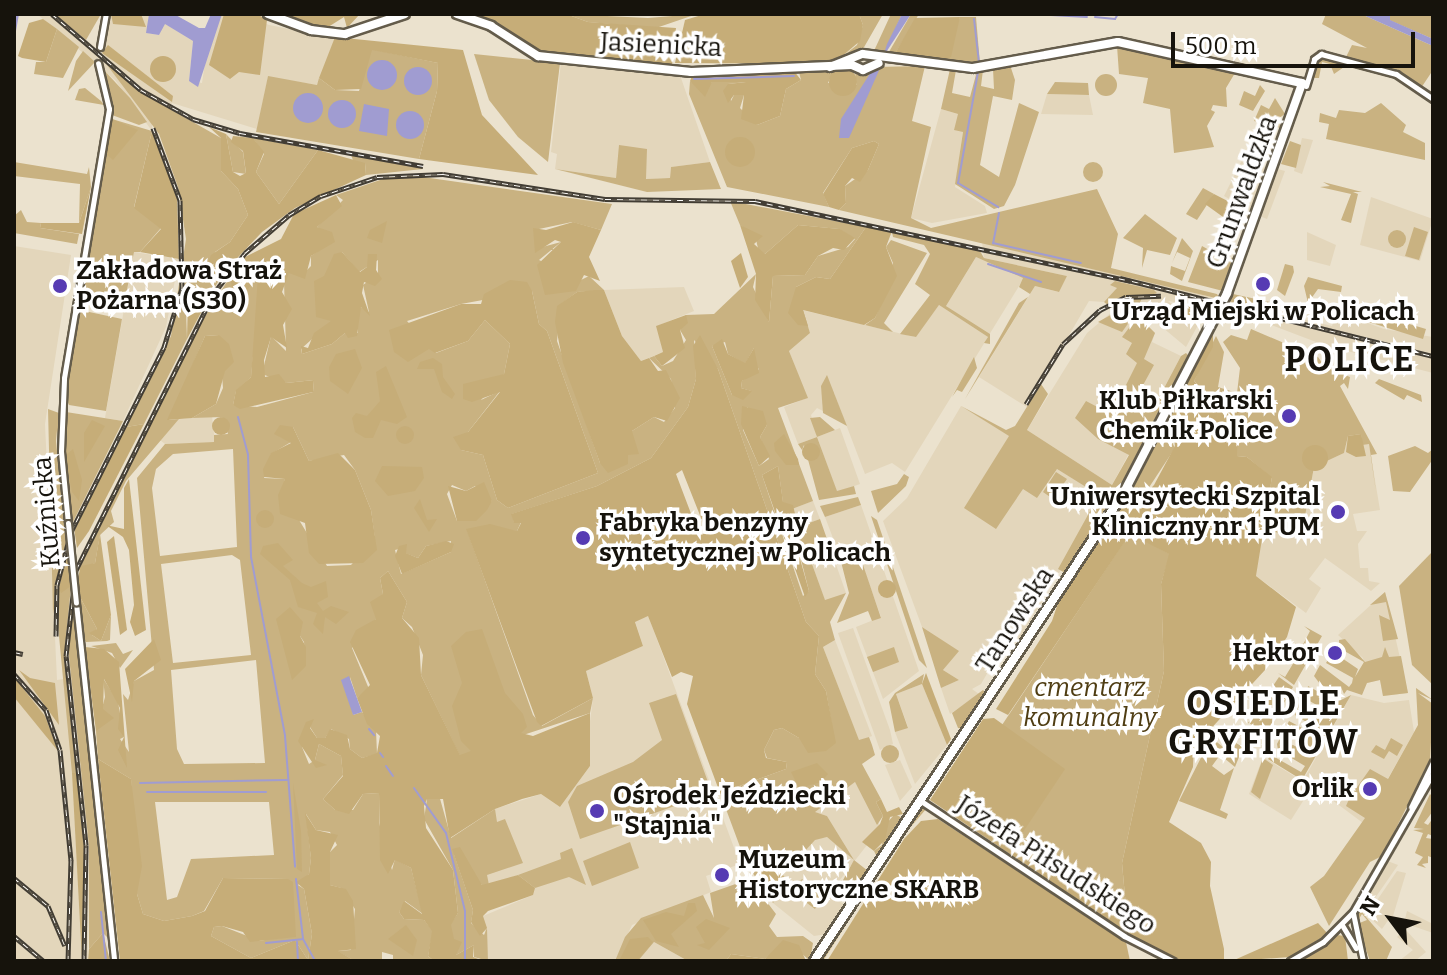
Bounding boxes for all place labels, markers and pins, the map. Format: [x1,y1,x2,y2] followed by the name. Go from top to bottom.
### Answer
[76,255,282,316] place label: Zakładowa Straż Pożarna (S30)
[1254,275,1272,293] marker: Urząd Miejski w Policach
[51,277,69,295] marker: Zakładowa Straż Pożarna (S30)
[1111,296,1415,328] place label: Urząd Miejski w Policach
[1099,385,1273,446] place label: Klub Piłkarski Chemik Police
[1280,407,1298,425] marker: Klub Piłkarski Chemik Police
[1050,481,1320,542] place label: Uniwersytecki Szpital Kliniczny nr 1 PUM
[1327,501,1349,523] marker: Uniwersytecki Szpital Kliniczny nr 1 PUM
[599,507,891,568] place label: Fabryka benzyny syntetycznej w Policach
[574,529,592,547] marker: Fabryka benzyny syntetycznej w Policach
[1232,637,1319,669] place label: Hektor
[1326,644,1344,662] marker: Hektor
[1292,773,1354,805] place label: Orlik
[613,780,846,842] place label: Ośrodek Jeździecki "Stajnia"
[1361,780,1379,798] marker: Orlik
[588,802,606,820] marker: Ośrodek Jeździecki "Stajnia"
[738,844,979,906] place label: Muzeum Historyczne SKARB
[713,866,731,884] marker: Muzeum Historyczne SKARB

